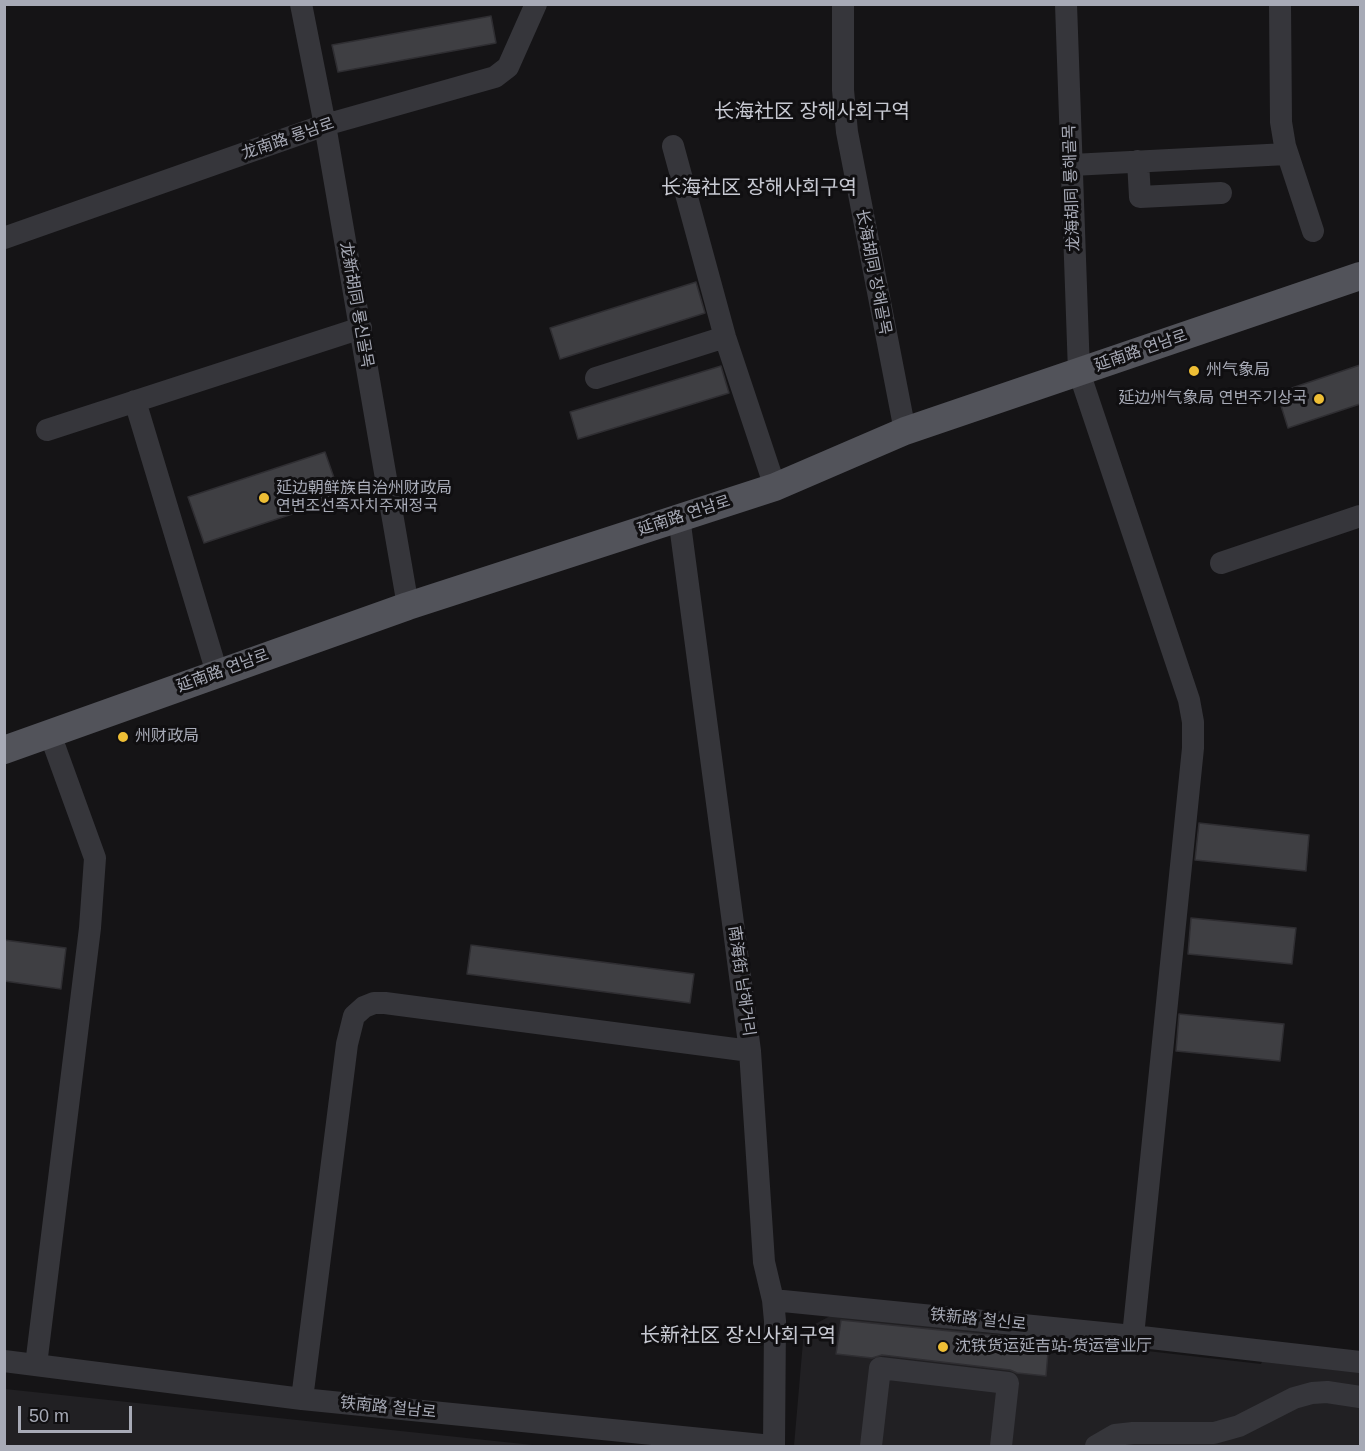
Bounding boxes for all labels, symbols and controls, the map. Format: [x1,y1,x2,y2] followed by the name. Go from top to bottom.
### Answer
[714,100,910,124] district label: 长海社区 장해사회구역
[239,114,337,164] street label: 龙南路 룡남로
[1060,124,1084,252] street label: 龙海胡同 룡해골목
[661,176,857,200] district label: 长海社区 장해사회구역
[851,208,895,336] street label: 长海胡同 장해골목
[335,241,377,369] street label: 龙新胡同 룡신골목
[1092,326,1190,376] street label: 延南路 연남로
[1206,361,1270,381] place label: 州气象局
[1187,364,1201,378] marker: 州气象局
[1118,389,1307,409] place label: 延边州气象局 연변주기상국
[1312,392,1326,406] marker: 延边州气象局 연변주기상국
[276,479,452,517] place label: 延边朝鲜族自治州财政局 연변조선족자치주재정국
[257,491,271,505] marker: 延边朝鲜族自治州财政局 연변조선족자치주재정국
[635,492,733,540] street label: 延南路 연남로
[174,645,272,697] street label: 延南路 연남로
[135,727,199,747] place label: 州财政局
[116,730,130,744] marker: 州财政局
[724,925,758,1037] street label: 南海街 남해거리
[929,1305,1027,1335] street label: 铁新路 철신로
[640,1324,836,1348] district label: 长新社区 장신사회구역
[955,1337,1152,1357] place label: 沈铁货运延吉站-货运营业厅
[936,1340,950,1354] marker: 沈铁货运延吉站-货运营业厅
[339,1393,437,1423] street label: 铁南路 철남로
[21,1394,135,1432] scale bar
[29,1406,69,1426] text: 50 m

